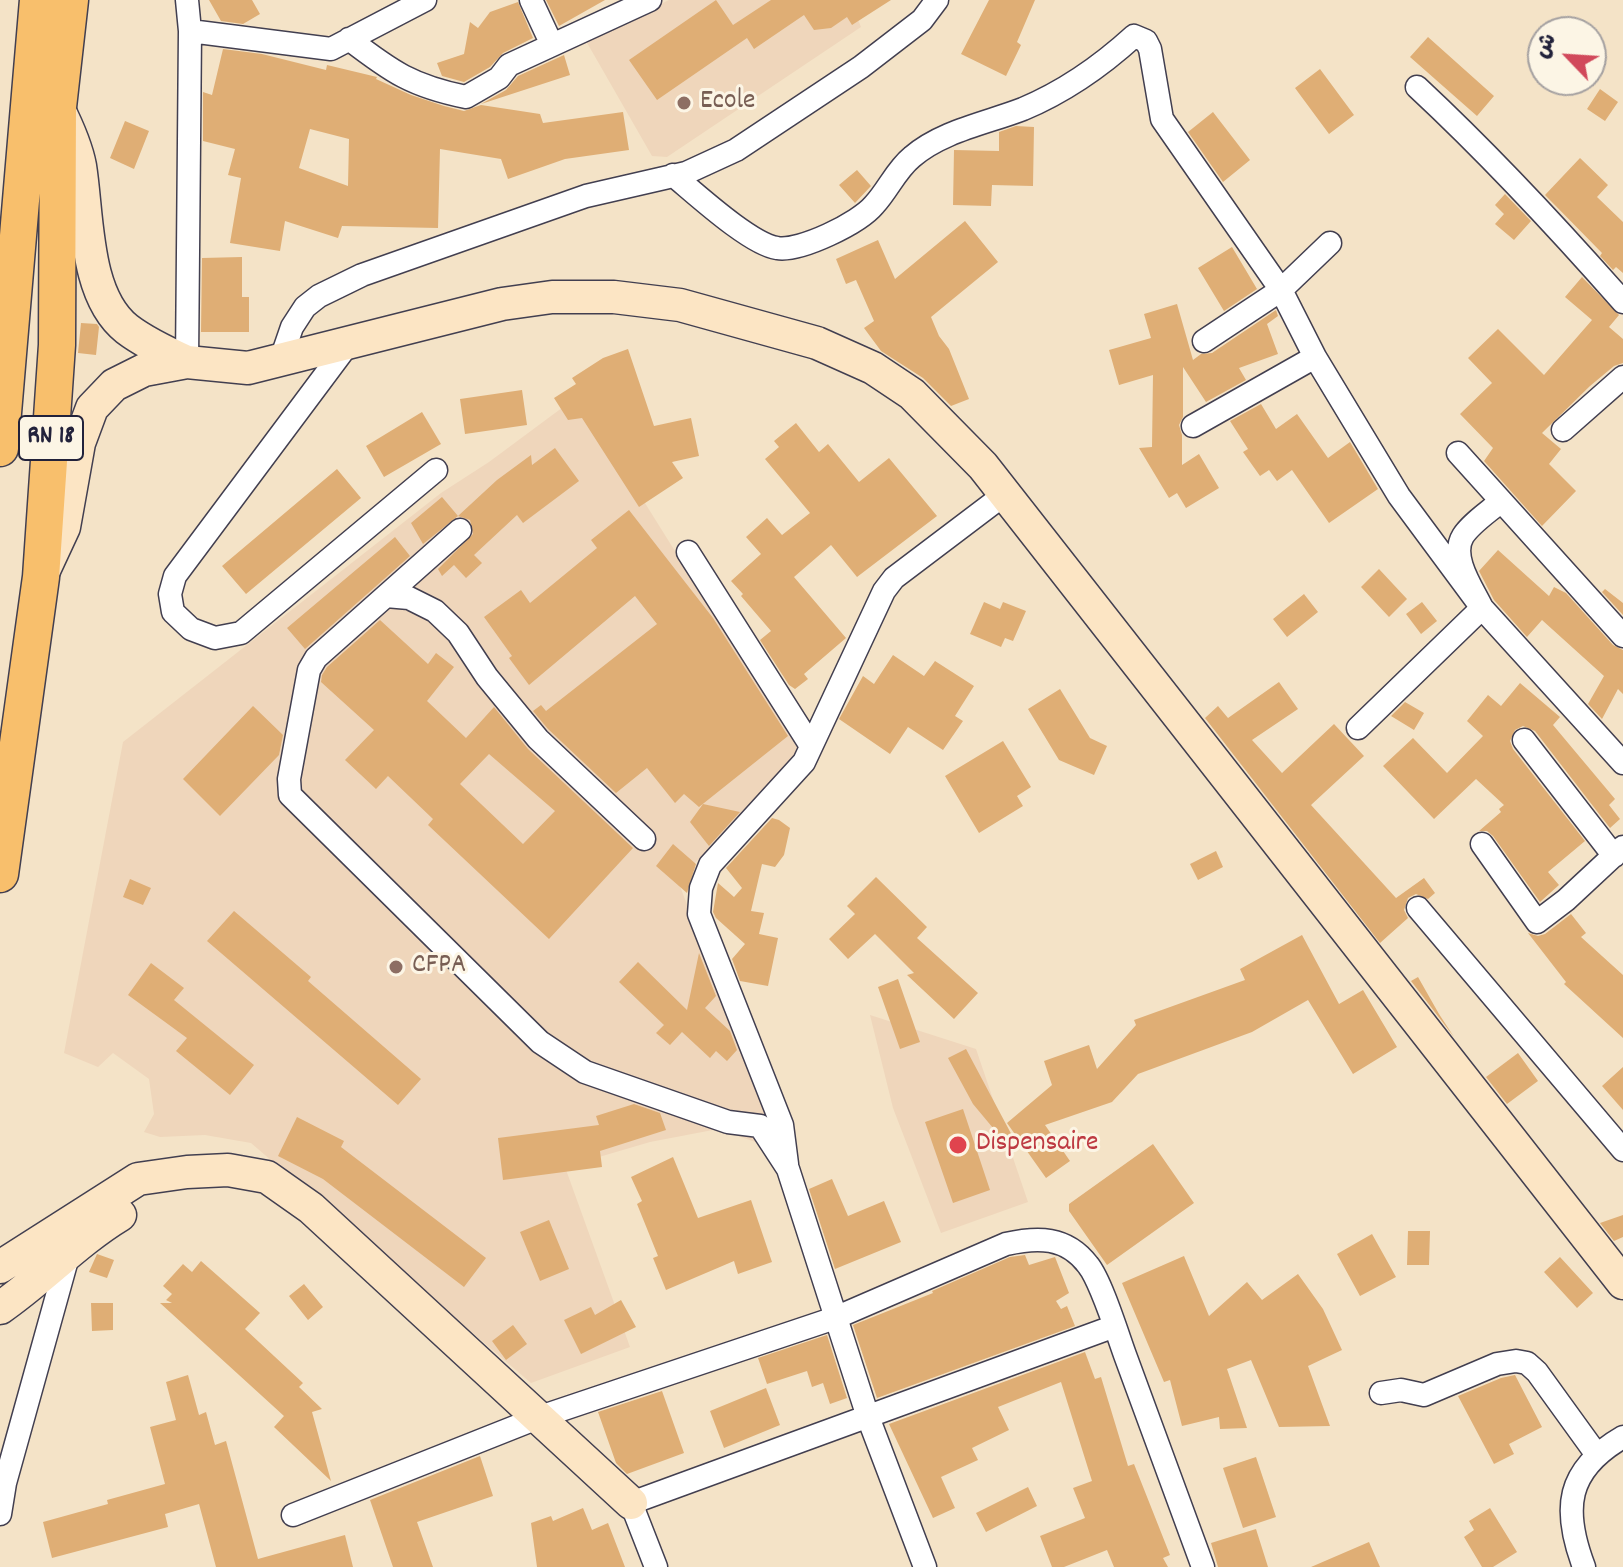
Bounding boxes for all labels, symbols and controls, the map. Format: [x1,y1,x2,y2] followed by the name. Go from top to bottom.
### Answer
[1527,16,1607,96] north arrow
[1527,29,1566,64] text: ش
[700,86,755,120] place label: Ecole
[675,94,693,112] marker: Ecole
[19,416,83,460] road number: RN 18
[412,950,466,984] place label: CFPA
[387,958,405,976] marker: CFPA
[976,1128,1098,1162] place label: Dispensaire
[947,1134,969,1156] marker: Dispensaire

